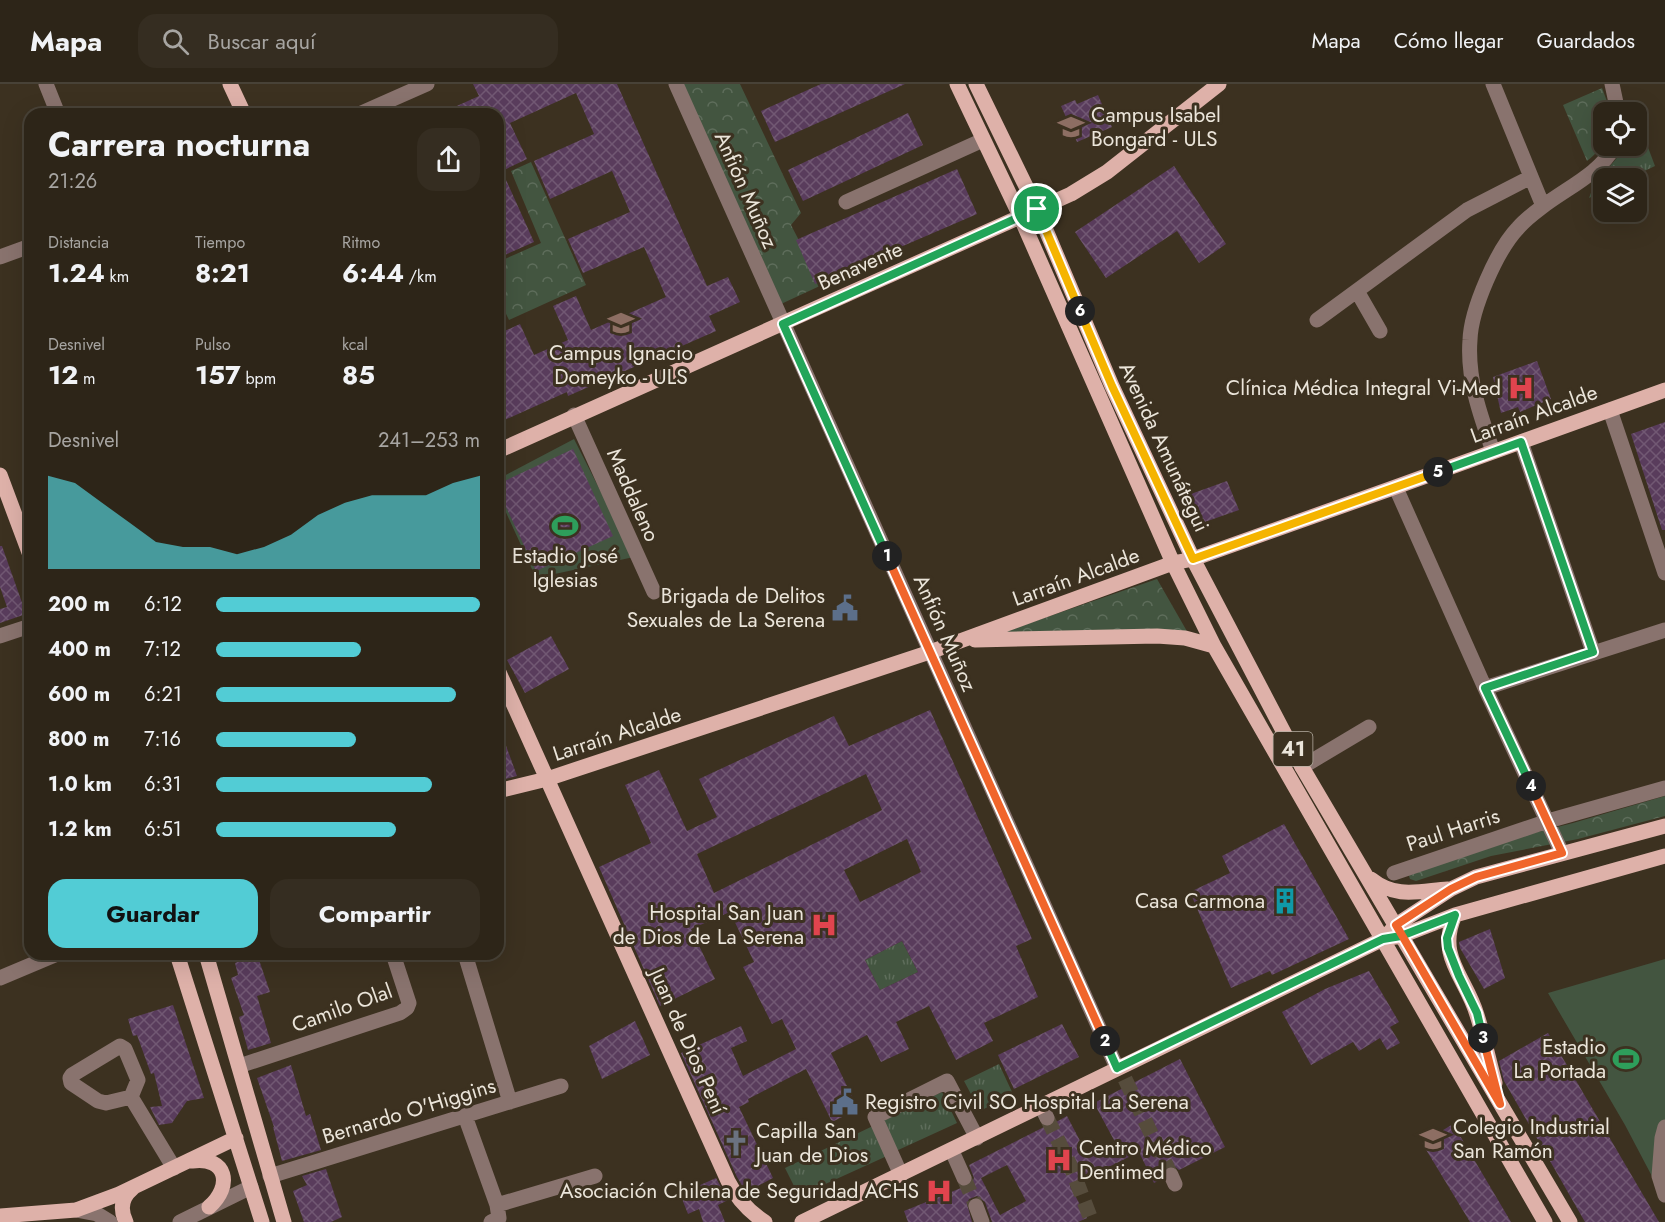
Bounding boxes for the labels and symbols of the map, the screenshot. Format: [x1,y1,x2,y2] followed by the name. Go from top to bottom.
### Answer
[1091,100,1221,154] place label: Campus Isabel Bongard - ULS
[1056,112,1086,142] school or university icon: Campus Isabel Bongard - ULS
[707,127,785,254] street label: Anfión Muñoz
[1011,183,1062,234] pin
[813,234,907,298] street label: Benavente
[1065,296,1095,326] pin: 6
[606,308,636,338] school or university icon: Campus Ignacio Domeyko - ULS
[549,338,693,392] place label: Campus Ignacio Domeyko - ULS
[1111,357,1217,537] street label: Avenida Amunátegui
[1226,373,1501,403] place label: Clínica Médica Integral Vi-Med
[1506,373,1536,403] hospital icon: Clínica Médica Integral Vi-Med
[1466,377,1602,451] street label: Larraín Alcalde
[599,444,667,546] street label: Maddaleno
[1423,457,1453,487] pin: 5
[550,511,580,541] sports icon: Estadio José Iglesias
[1008,540,1144,614] street label: Larraín Alcalde
[512,541,618,595] place label: Estadio José Iglesias
[872,541,902,571] pin: 1
[906,570,984,697] street label: Anfión Muñoz
[627,581,825,635] place label: Brigada de Delitos Sexuales de La Serena
[830,593,860,623] public building icon: Brigada de Delitos Sexuales de La Serena
[549,699,685,769] street label: Larraín Alcalde
[1274,732,1312,766] road number: 41
[1516,771,1546,801] pin: 4
[1402,801,1504,859] street label: Paul Harris
[1135,886,1265,916] place label: Casa Carmona
[1270,886,1300,916] building icon: Casa Carmona
[613,898,804,952] place label: Hospital San Juan de Dios de La Serena
[809,910,839,940] hospital icon: Hospital San Juan de Dios de La Serena
[641,961,734,1120] street label: Juan de Dios Pení
[287,976,397,1040] street label: Camilo Olal
[1468,1023,1498,1053] pin: 3
[1090,1026,1120,1056] pin: 2
[1513,1032,1606,1086] place label: Estadio La Portada
[1611,1044,1641,1074] sports icon: Estadio La Portada
[319,1070,499,1152] street label: Bernardo O'Higgins
[830,1087,860,1117] public building icon: Registro Civil SO Hospital La Serena
[865,1087,1189,1117] place label: Registro Civil SO Hospital La Serena
[1453,1112,1610,1166] place label: Colegio Industrial San Ramón
[753,1116,868,1170] place label: Capilla San Juan de Dios
[1418,1124,1448,1154] school or university icon: Colegio Industrial San Ramón
[721,1128,751,1158] church icon: Capilla San Juan de Dios
[1079,1133,1212,1187] place label: Centro Médico Dentimed
[1044,1145,1074,1175] hospital icon: Centro Médico Dentimed
[560,1176,919,1206] place label: Asociación Chilena de Seguridad ACHS
[924,1176,954,1206] hospital icon: Asociación Chilena de Seguridad ACHS

